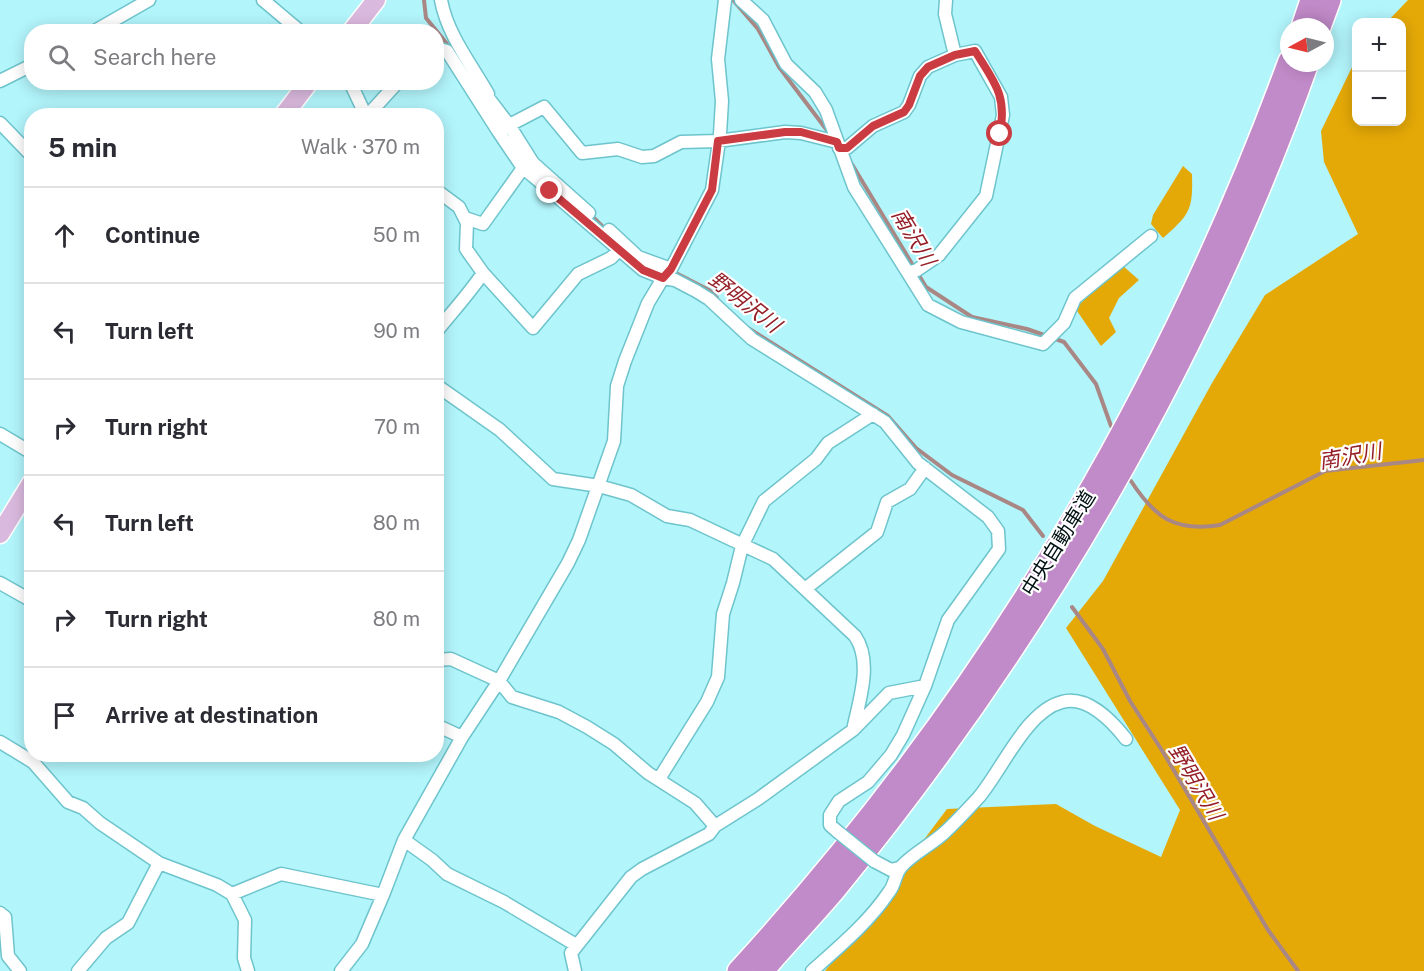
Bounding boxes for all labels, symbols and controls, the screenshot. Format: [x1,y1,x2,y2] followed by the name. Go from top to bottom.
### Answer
[1280,18,1334,72] north arrow
[1352,18,1406,126] map controls
[1352,18,1406,72] button: +
[24,24,444,90] search box
[45,41,78,74] icon: search
[93,44,217,70] text: Search here
[1352,72,1406,126] button: −
[986,120,1012,146] route start
[48,132,117,163] text: 5 min
[301,135,420,159] text: Walk · 370 m
[536,177,562,203] route end
[887,204,942,272] water label: 南沢川
[48,219,81,252] icon: ahead
[105,222,200,248] text: Continue
[373,223,420,247] text: 50 m
[704,266,787,339] water label: 野明沢川
[48,315,81,348] icon: left
[105,318,194,344] text: Turn left
[373,319,420,343] text: 90 m
[48,411,81,444] icon: right
[105,414,208,440] text: Turn right
[374,415,420,439] text: 70 m
[1317,438,1385,474] water label: 南沢川
[1016,486,1100,600] street label: 中央自動車道
[48,507,81,540] icon: left
[105,510,194,536] text: Turn left
[373,511,420,535] text: 80 m
[48,603,81,636] icon: right
[105,606,208,632] text: Turn right
[373,607,420,631] text: 80 m
[48,699,81,732] icon: arrive
[105,702,318,728] text: Arrive at destination
[1164,740,1229,826] water label: 野明沢川

